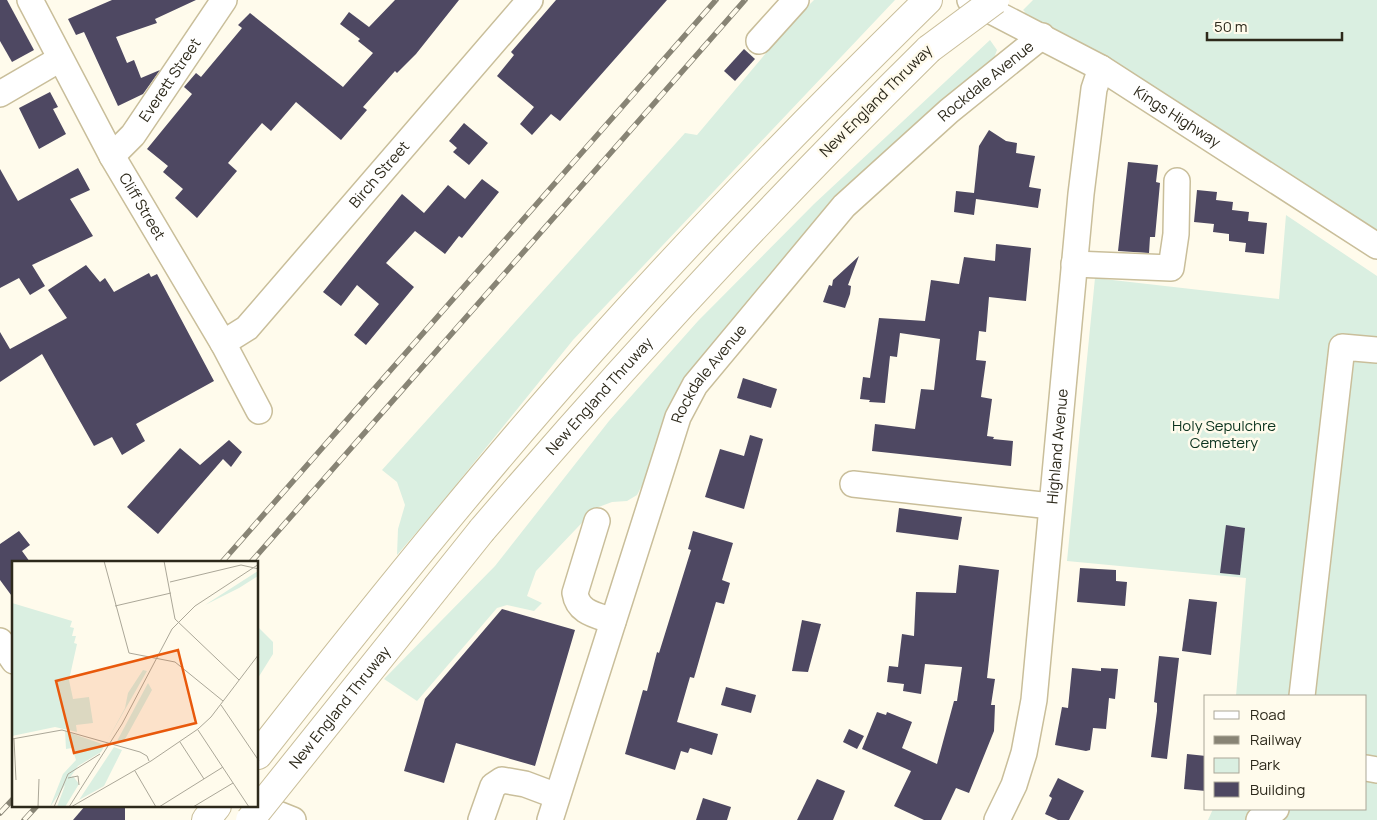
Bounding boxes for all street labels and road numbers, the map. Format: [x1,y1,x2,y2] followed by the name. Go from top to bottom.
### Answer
[134,34,205,126] street label: Everett Street
[933,36,1038,126] street label: Rockdale Avenue
[815,40,937,162] street label: New England Thruway
[1130,81,1225,152] street label: Kings Highway
[344,136,414,212] street label: Birch Street
[114,169,171,244] street label: Cliff Street
[666,319,751,426] street label: Rockdale Avenue
[541,332,657,459] street label: New England Thruway
[1041,388,1073,505] street label: Highland Avenue
[284,642,395,773] street label: New England Thruway

